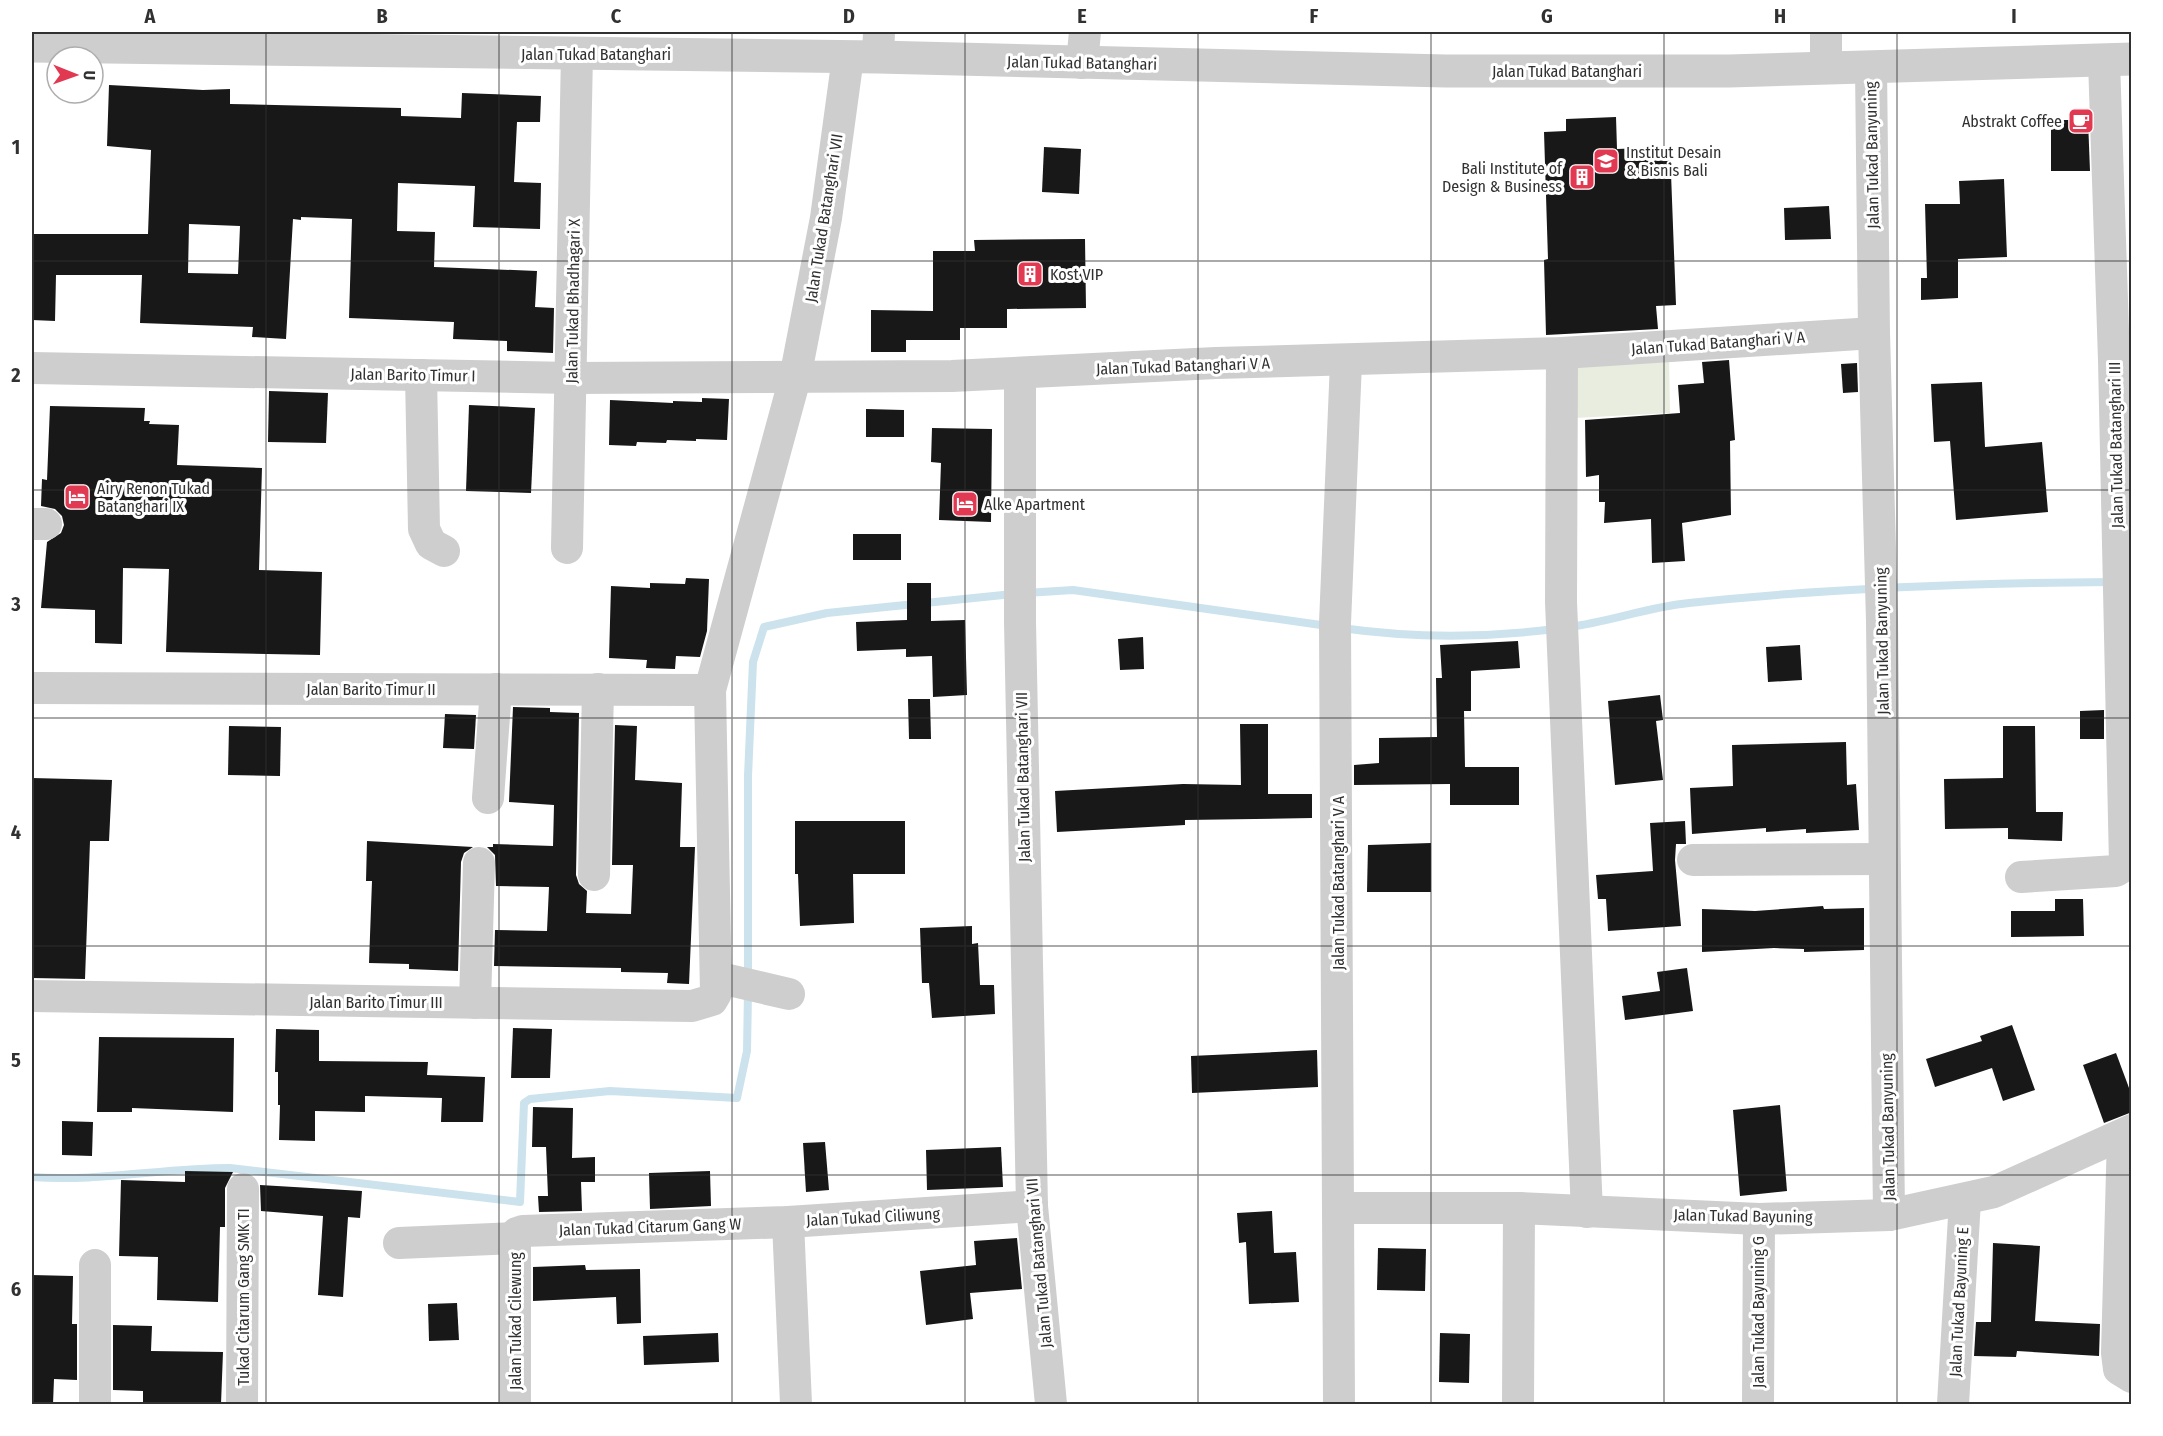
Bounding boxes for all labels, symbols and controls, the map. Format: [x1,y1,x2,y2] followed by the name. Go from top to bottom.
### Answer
[144,4,157,28] text: A
[376,4,388,28] text: B
[611,4,622,28] text: C
[843,4,855,28] text: D
[1077,4,1087,28] text: E
[1310,4,1319,28] text: F
[1541,4,1553,28] text: G
[1774,4,1786,28] text: H
[2011,4,2017,28] text: I
[45,45,105,105] north arrow
[521,45,671,64] street label: Jalan Tukad Batanghari
[1007,52,1157,74] street label: Jalan Tukad Batanghari
[1492,62,1642,81] street label: Jalan Tukad Batanghari
[80,70,99,80] text: U
[1861,81,1883,229] street label: Jalan Tukad Banyuning
[2066,106,2096,136] cafe icon: Abstrakt Coffee
[1962,112,2062,131] place label: Abstrakt Coffee
[801,132,847,304] street label: Jalan Tukad Batanghari VII
[12,135,20,159] text: 1
[1626,143,1722,180] place label: Institut Desain & Bisnis Bali
[1591,146,1621,176] school or university icon: Institut Desain & Bisnis Bali
[1442,159,1563,196] place label: Bali Institute of Design & Business
[1567,162,1597,192] building icon: Bali Institute of Design & Business
[562,218,584,384] street label: Jalan Tukad Bhadhagari X
[1015,259,1045,289] building icon: Kost VIP
[1050,265,1103,284] place label: Kost VIP
[1630,327,1806,359] street label: Jalan Tukad Batanghari V A
[1096,353,1271,379] street label: Jalan Tukad Batanghari V A
[2105,362,2127,528] street label: Jalan Tukad Batanghari III
[10,363,21,387] text: 2
[350,364,476,386] street label: Jalan Barito Timur I
[97,479,210,516] place label: Airy Renon Tukad Batanghari IX
[62,482,92,512] hotel icon: Airy Renon Tukad Batanghari IX
[950,489,980,519] hotel icon: Alke Apartment
[984,495,1086,514] place label: Alke Apartment
[1871,567,1893,715] street label: Jalan Tukad Banyuning
[10,592,21,616] text: 3
[306,680,436,699] street label: Jalan Barito Timur II
[1012,692,1034,862] street label: Jalan Tukad Batanghari VII
[1329,795,1348,970] street label: Jalan Tukad Batanghari V A
[11,820,21,844] text: 4
[309,993,443,1012] street label: Jalan Barito Timur III
[11,1048,21,1072] text: 5
[1877,1053,1899,1201] street label: Jalan Tukad Banyuning
[1022,1177,1056,1349] street label: Jalan Tukad Batanghari VII
[806,1204,941,1230] street label: Jalan Tukad Ciliwung
[1673,1205,1813,1227] street label: Jalan Tukad Bayuning
[234,1208,253,1386] street label: Tukad Citarum Gang SMK TI
[558,1214,742,1240] street label: Jalan Tukad Citarum Gang W
[1946,1226,1972,1378] street label: Jalan Tukad Bayuning E
[1749,1236,1768,1388] street label: Jalan Tukad Bayuning G
[506,1252,525,1390] street label: Jalan Tukad Cilewung
[11,1277,21,1301] text: 6

